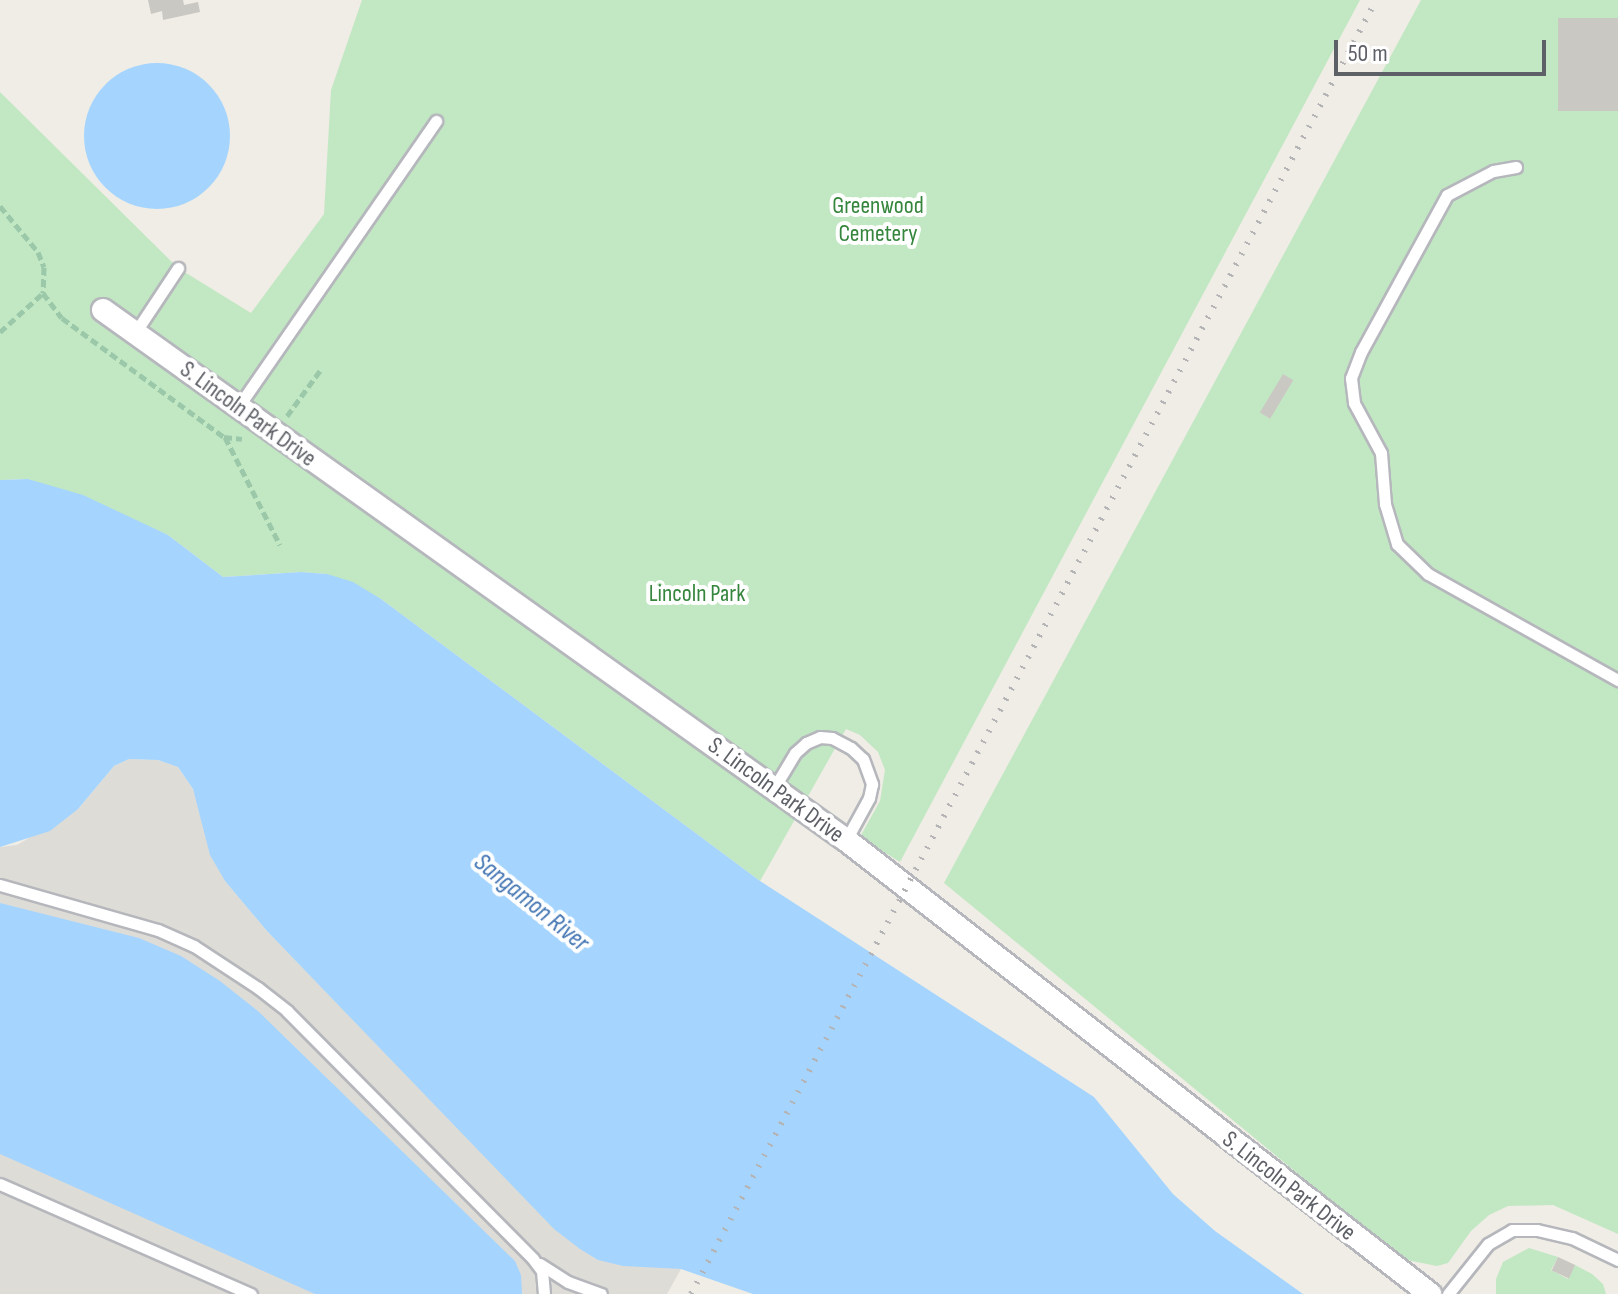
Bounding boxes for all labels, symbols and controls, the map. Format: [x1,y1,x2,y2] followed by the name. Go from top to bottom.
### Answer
[1338,24,1550,74] scale bar
[1348,39,1388,68] text: 50 m
[832,192,924,248] park label: Greenwood Cemetery
[174,355,322,473] street label: S. Lincoln Park Drive
[649,580,745,608] park label: Lincoln Park
[702,731,850,849] street label: S. Lincoln Park Drive
[467,847,595,959] water label: Sangamon River
[1217,1125,1361,1247] street label: S. Lincoln Park Drive

